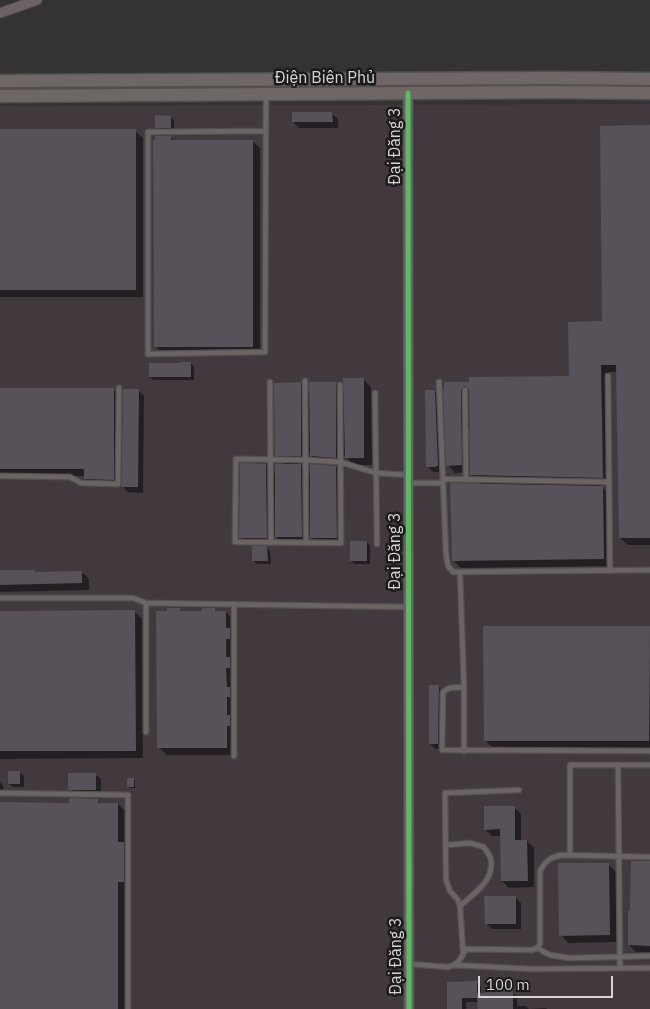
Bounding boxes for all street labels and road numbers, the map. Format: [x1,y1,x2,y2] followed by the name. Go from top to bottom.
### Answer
[275,68,375,88] street label: Điện Biên Phủ
[385,107,405,185] street label: Đại Đăng 3
[385,512,405,590] street label: Đại Đăng 3
[386,917,406,995] street label: Đại Đăng 3

